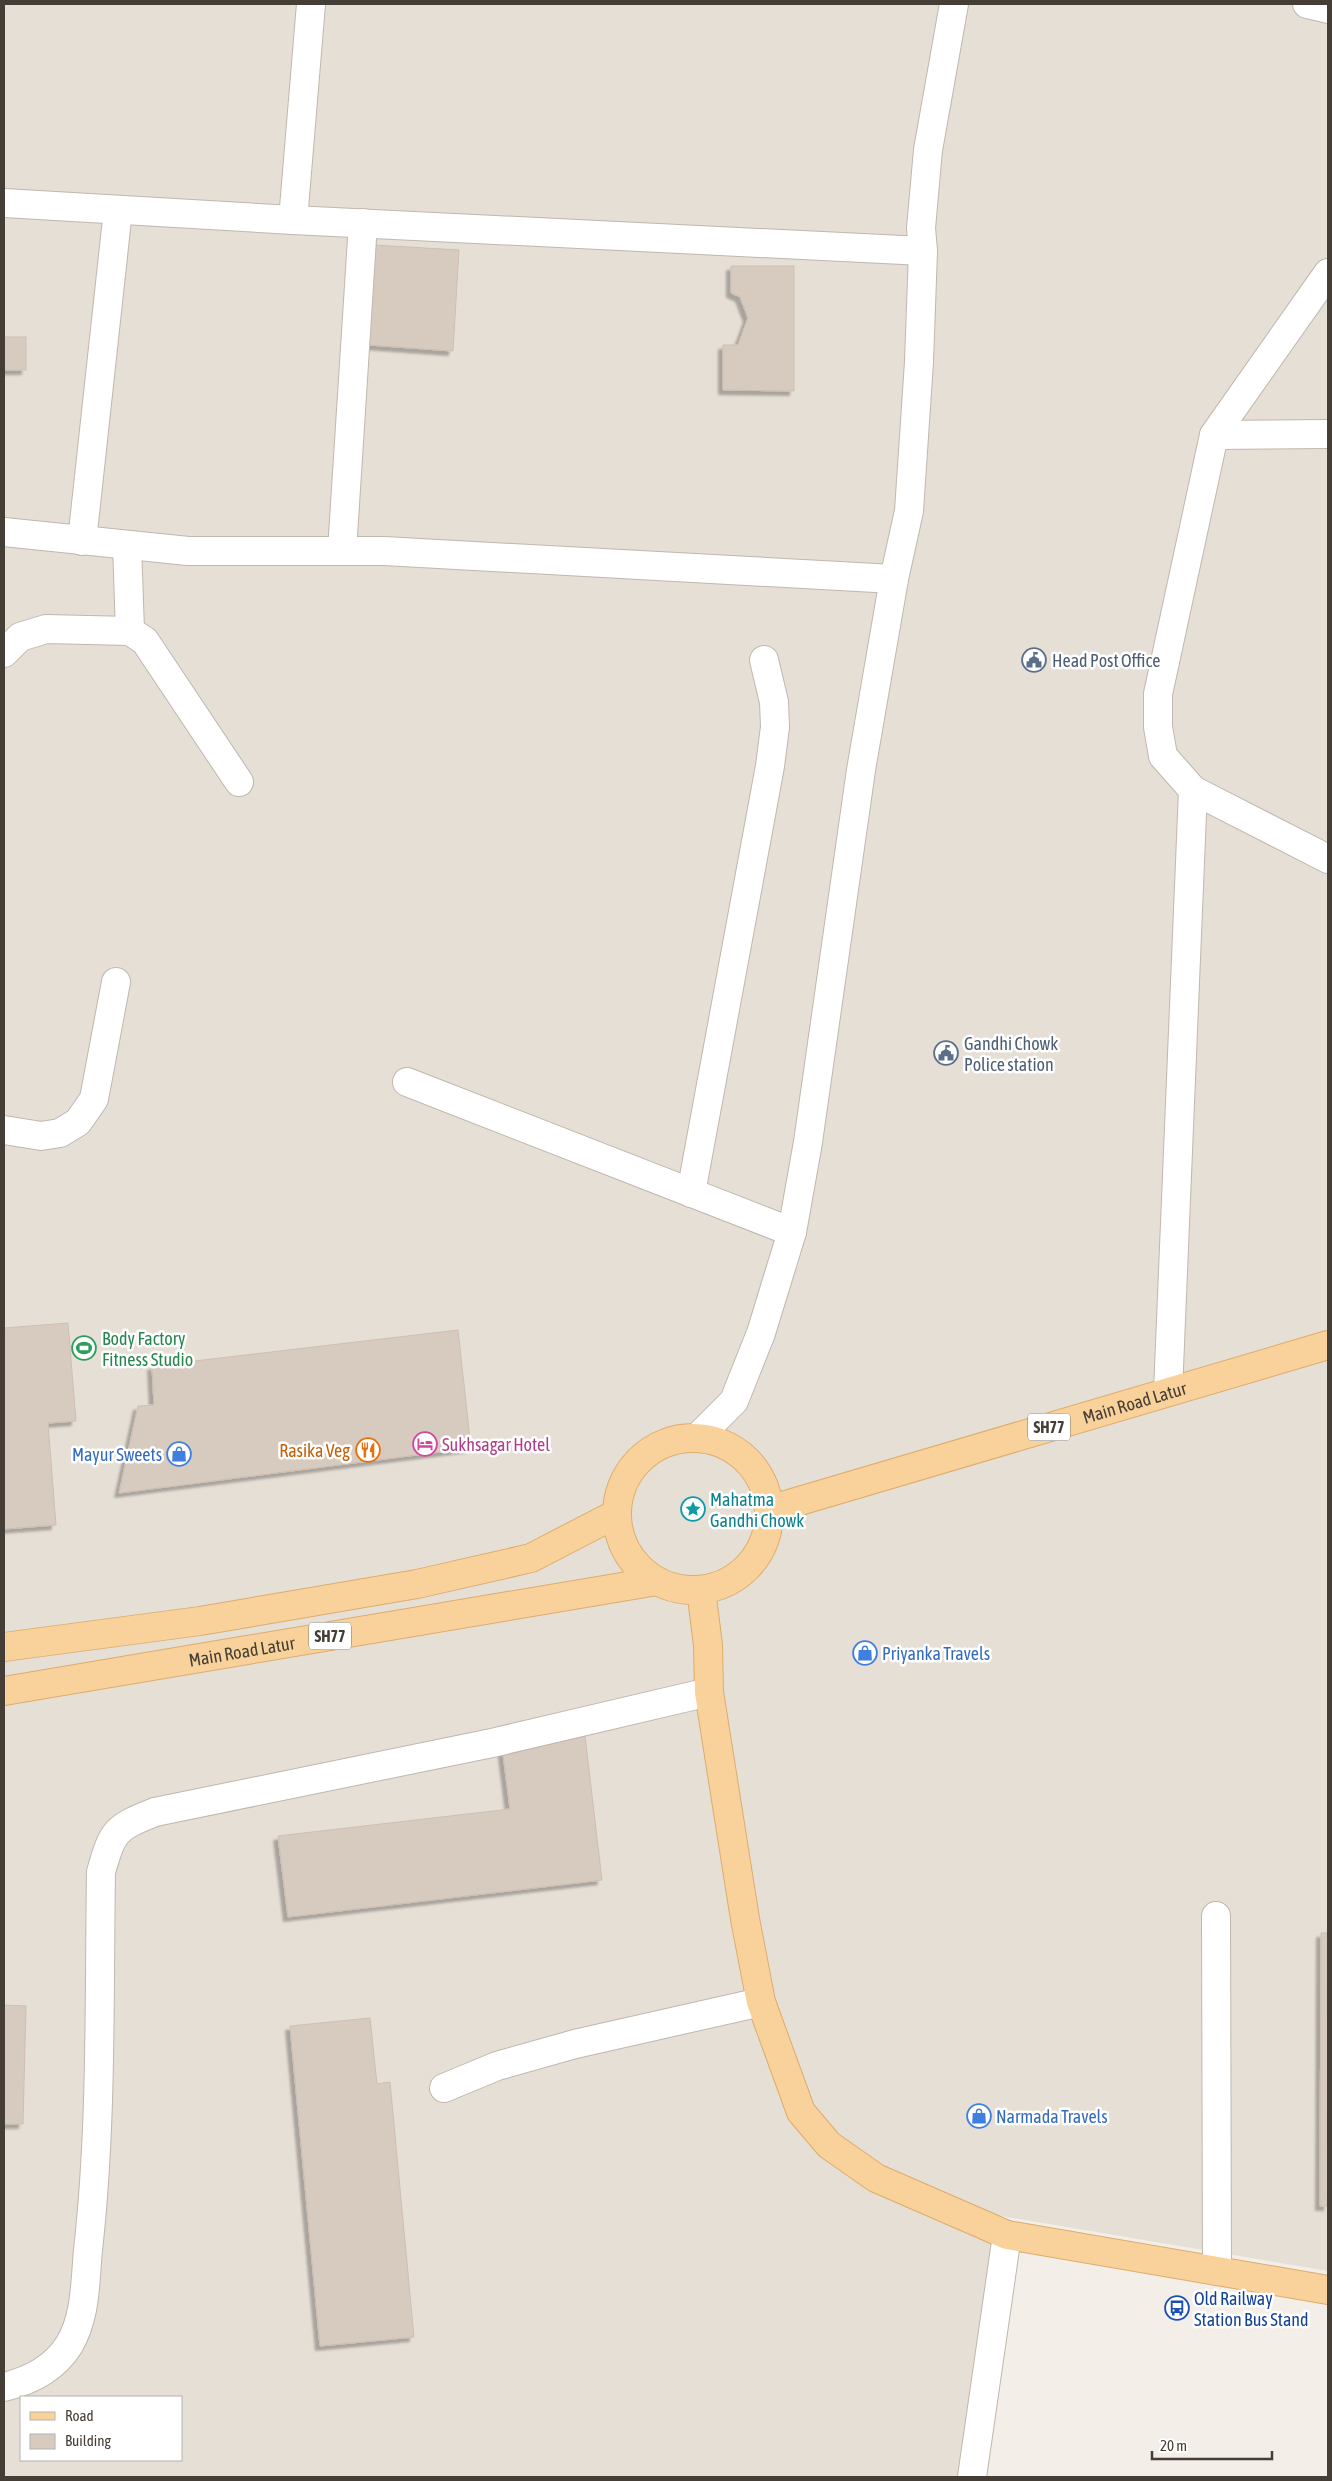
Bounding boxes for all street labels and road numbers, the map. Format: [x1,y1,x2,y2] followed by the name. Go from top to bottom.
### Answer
[1080,1377,1189,1427] street label: Main Road Latur
[1028,1414,1070,1440] road number: SH77
[309,1622,351,1650] road number: SH77
[187,1632,297,1670] street label: Main Road Latur

